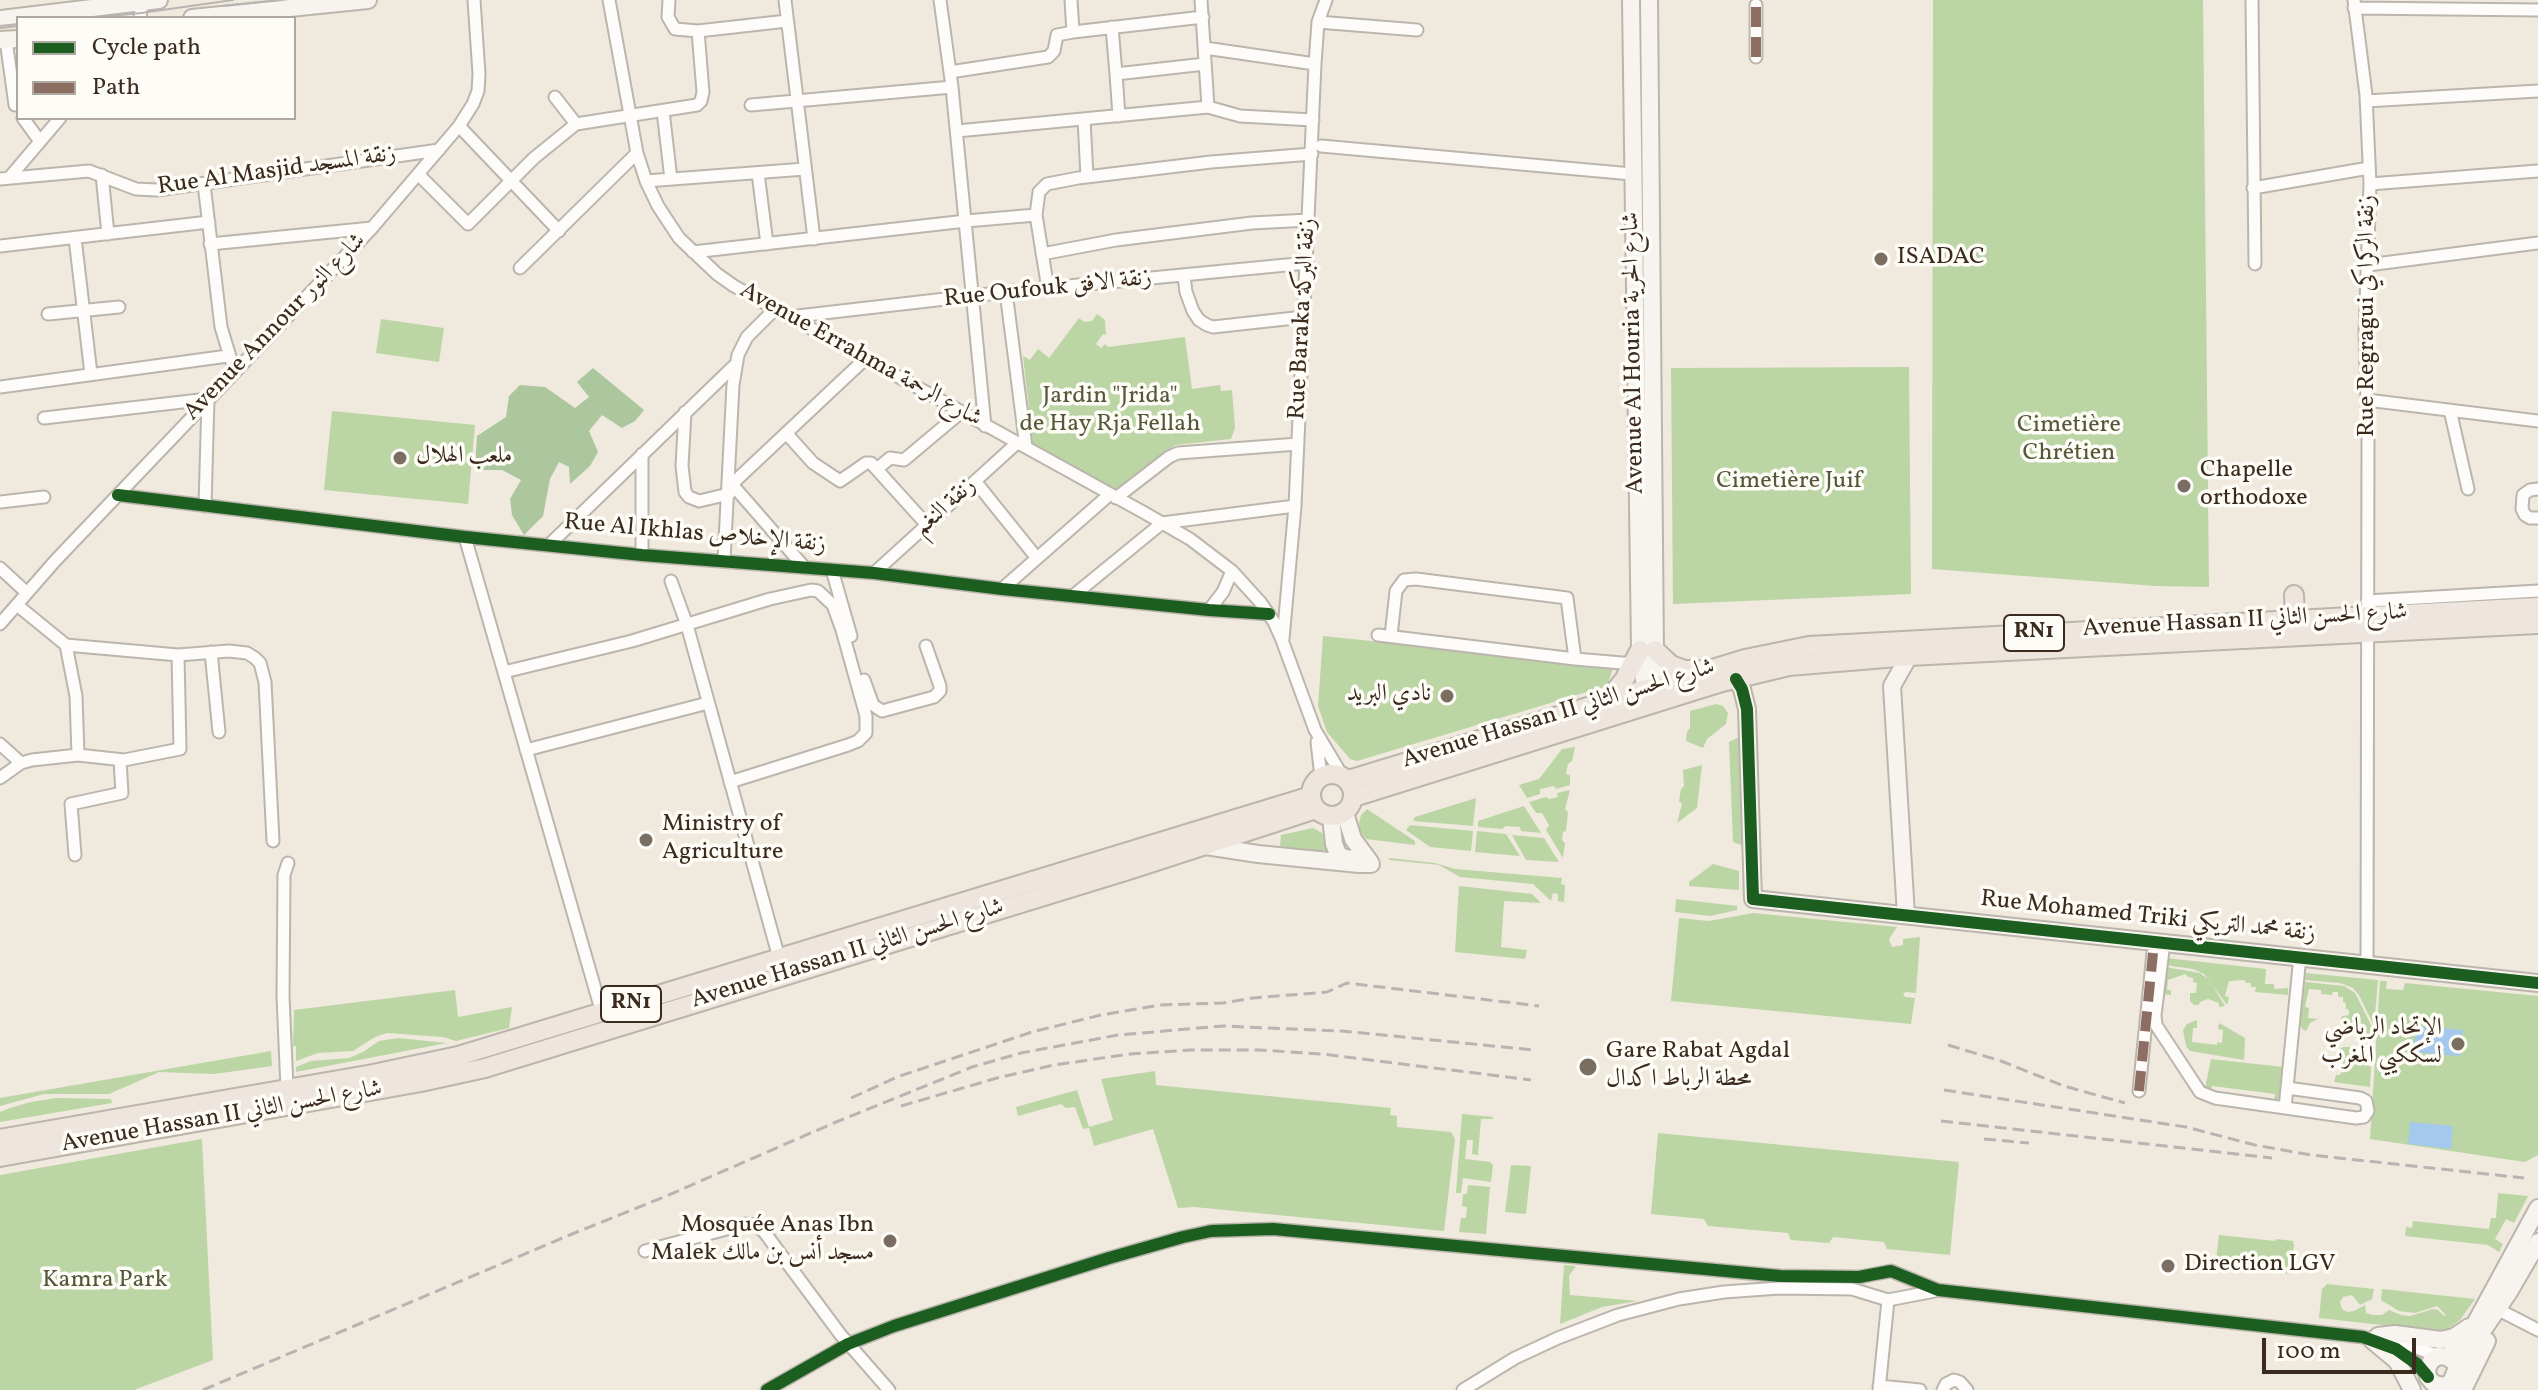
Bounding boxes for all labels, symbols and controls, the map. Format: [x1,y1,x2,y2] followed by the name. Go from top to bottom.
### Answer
[16,16,296,120] legend
[92,31,201,65] text: Cycle path
[92,71,140,105] text: Path
[156,141,398,203] street label: Rue Al Masjid زنقة المسجد
[2355,195,2383,437] street label: Rue Regragui زنقة الركراكي
[1618,212,1652,494] street label: Avenue Al Houria شارع الحرية
[1284,218,1324,420] street label: Rue Baraka زنقة البركة
[179,228,373,428] street label: Avenue Annour شارع النور
[1897,245,1985,273] place label: ISADAC
[1872,250,1890,268] marker: ISADAC
[943,265,1153,315] street label: Rue Oufouk زنقة الافق
[734,277,986,435] street label: Avenue Errahma شارع الرحمة
[1019,384,1201,440] park label: Jardin "Jrida" de Hay Rja Fellah
[2017,413,2121,469] park label: Cimetière Chrétien
[416,444,512,472] place label: ملعب الهلال
[391,449,409,467] marker: ملعب الهلال
[2200,458,2308,514] place label: Chapelle orthodoxe
[1716,469,1862,497] park label: Cimetière Juif
[909,473,983,543] street label: زنقة النغم
[2175,477,2193,495] marker: Chapelle orthodoxe
[563,509,827,561] street label: Rue Al Ikhlas زنقة الإخلاص
[2082,599,2408,645] street label: Avenue Hassan II شارع الحسن الثاني
[2004,615,2064,651] road number: RN1
[1399,654,1719,776] street label: Avenue Hassan II شارع الحسن الثاني
[1347,682,1431,710] place label: نادي البريد
[1438,687,1456,705] marker: نادي البريد
[662,812,783,868] place label: Ministry of Agriculture
[637,831,655,849] marker: Ministry of Agriculture
[1979,886,2317,950] street label: Rue Mohamed Triki زنقة محمد التريكي
[688,894,1008,1016] street label: Avenue Hassan II شارع الحسن الثاني
[601,986,661,1022] road number: RN1
[2321,1016,2442,1072] place label: الإتحاد الرياضي لسككيي المغرب
[2449,1035,2467,1053] marker: الإتحاد الرياضي لسككيي المغرب
[1606,1039,1790,1095] place label: Gare Rabat Agdal محطة الرباط اكدال
[1577,1056,1599,1078] marker: Gare Rabat Agdal محطة الرباط اكدال
[59,1076,385,1160] street label: Avenue Hassan II شارع الحسن الثاني
[651,1213,874,1269] place label: Mosquée Anas Ibn Malek مسجد أنس بن مالك
[881,1232,899,1250] marker: Mosquée Anas Ibn Malek مسجد أنس بن مالك
[2184,1252,2335,1280] place label: Direction LGV
[2159,1257,2177,1275] marker: Direction LGV
[42,1268,168,1296] park label: Kamra Park
[2266,1322,2420,1372] scale bar
[2276,1335,2341,1369] text: 100 m

